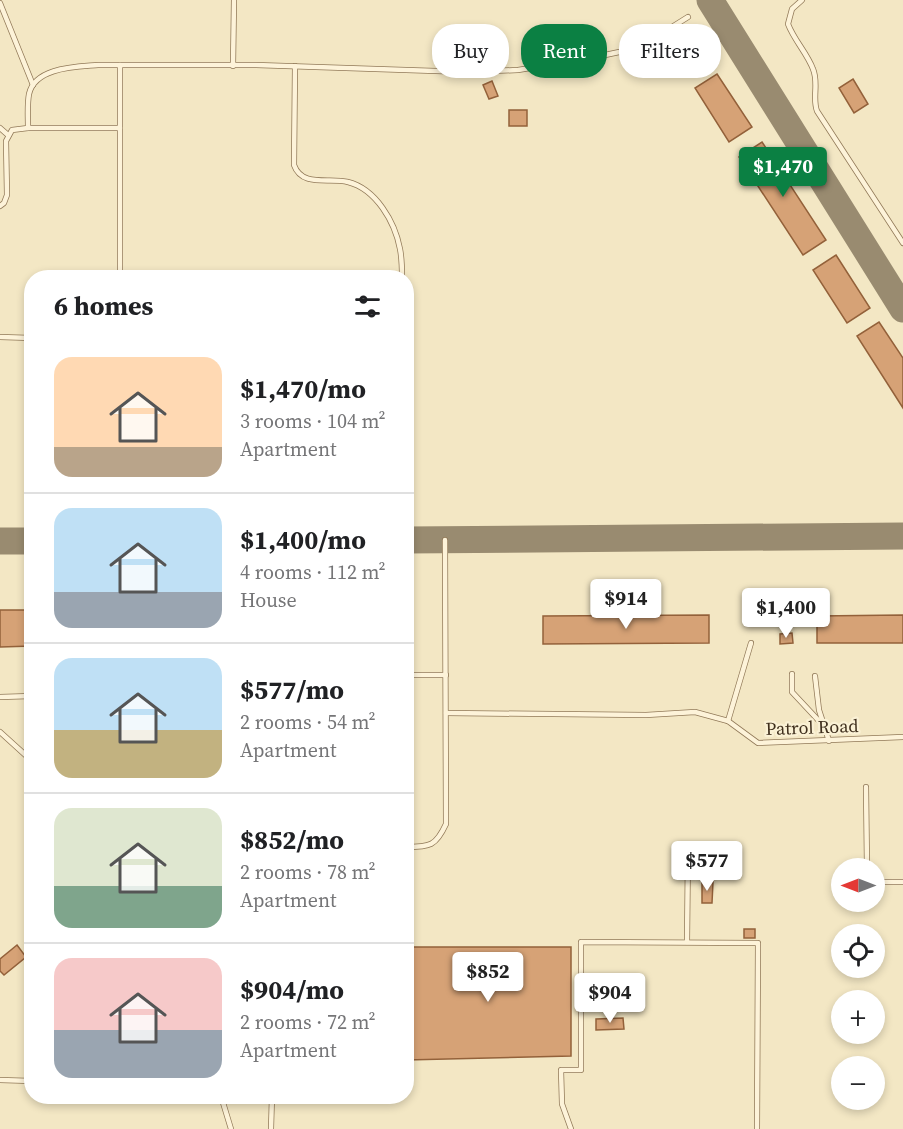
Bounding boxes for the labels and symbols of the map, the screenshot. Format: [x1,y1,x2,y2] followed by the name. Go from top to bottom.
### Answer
[734,147,832,198] pin: $1,470
[590,579,662,630] pin: $914
[737,588,835,639] pin: $1,400
[765,713,859,741] street label: Patrol Road
[671,841,743,892] pin: $577
[831,858,885,912] north arrow
[452,952,524,1003] pin: $852
[574,973,646,1024] pin: $904

